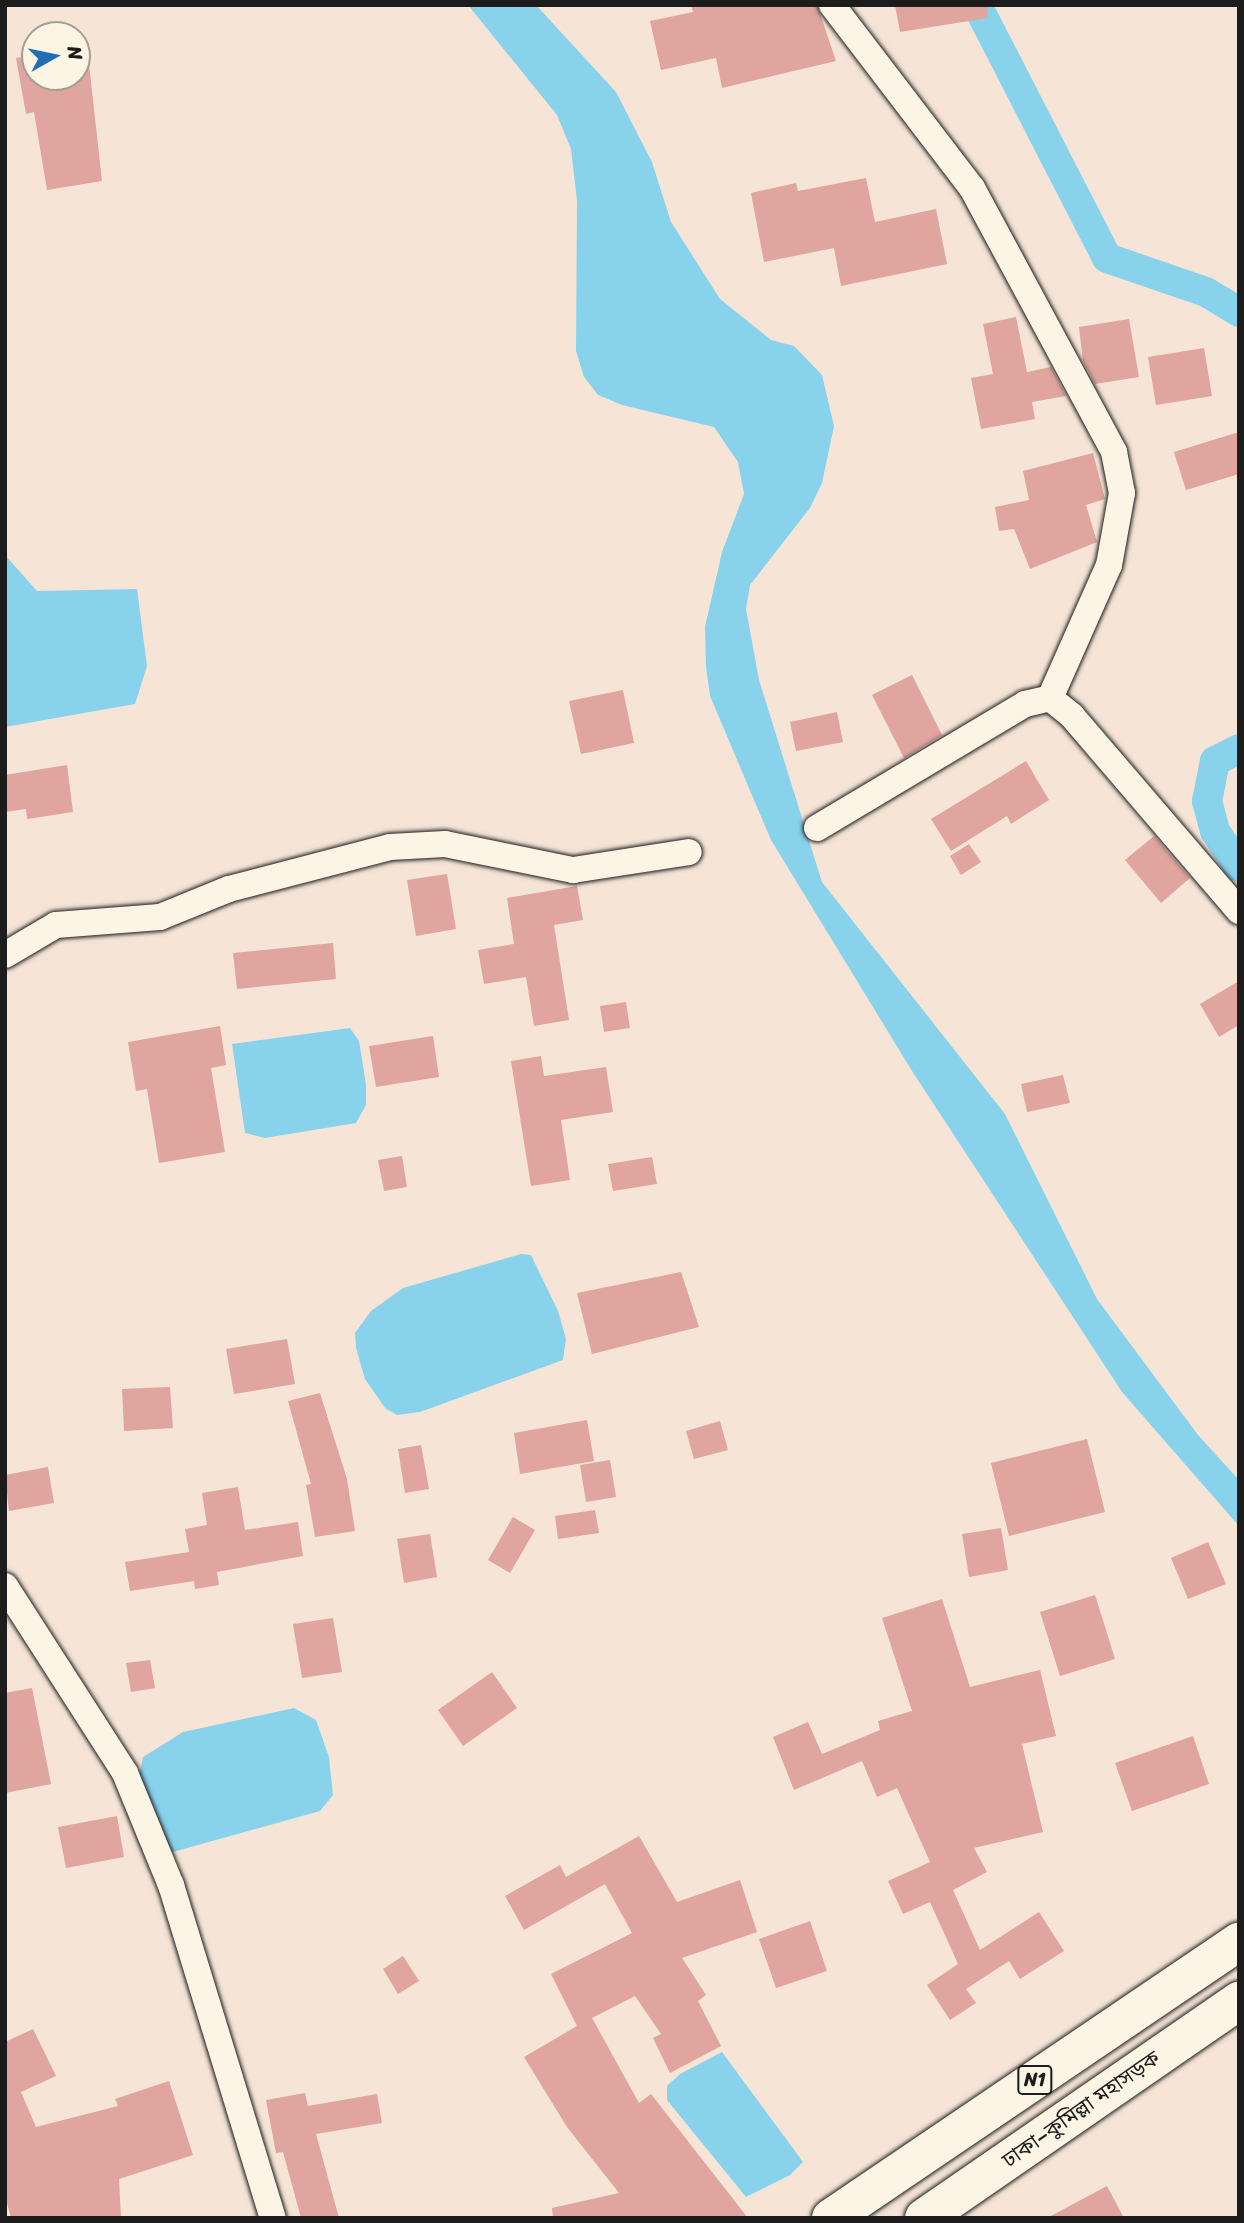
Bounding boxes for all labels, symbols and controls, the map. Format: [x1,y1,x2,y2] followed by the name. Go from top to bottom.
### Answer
[21,21,91,91] north arrow
[58,44,93,62] text: N
[997,2045,1165,2173] street label: ঢাকা–কুমিল্লা মহাসড়ক
[1016,2064,1054,2096] road number: N1

